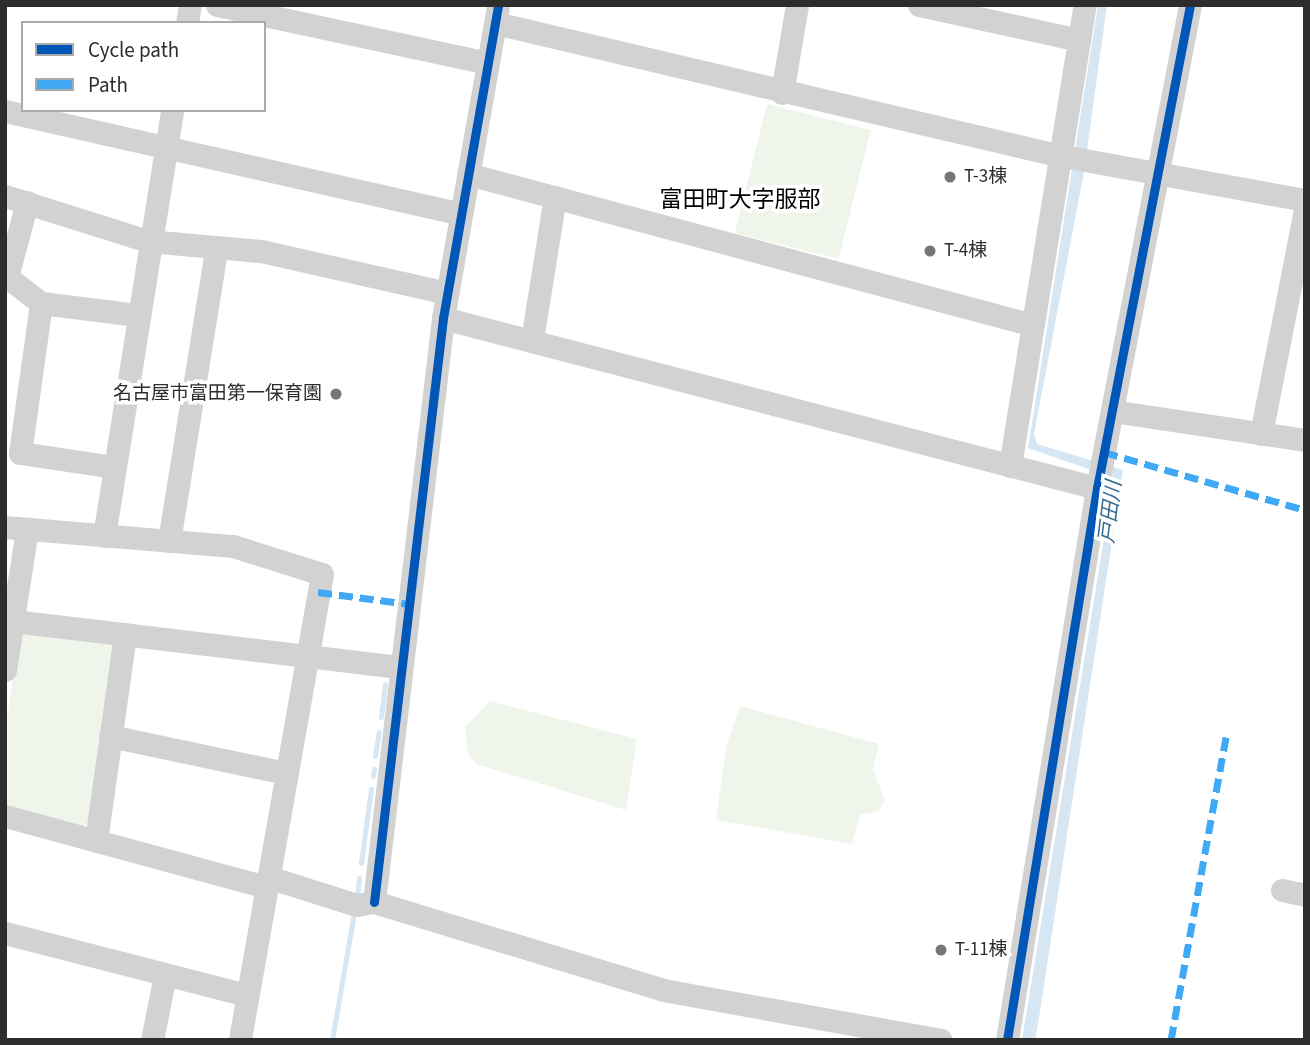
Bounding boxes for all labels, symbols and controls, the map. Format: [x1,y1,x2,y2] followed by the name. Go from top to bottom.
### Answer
[21,21,266,112] legend
[88,35,179,65] text: Cycle path
[88,70,128,100] text: Path
[964,166,1007,188] place label: T-3棟
[942,169,958,185] marker: T-3棟
[660,186,820,214] district label: 富田町大字服部
[944,240,987,262] place label: T-4棟
[922,243,938,259] marker: T-4棟
[113,383,322,405] place label: 名古屋市富田第一保育園
[328,386,344,402] marker: 名古屋市富田第一保育園
[1094,479,1126,545] water label: 戸田川
[955,939,1008,961] place label: T-11棟
[933,942,949,958] marker: T-11棟

